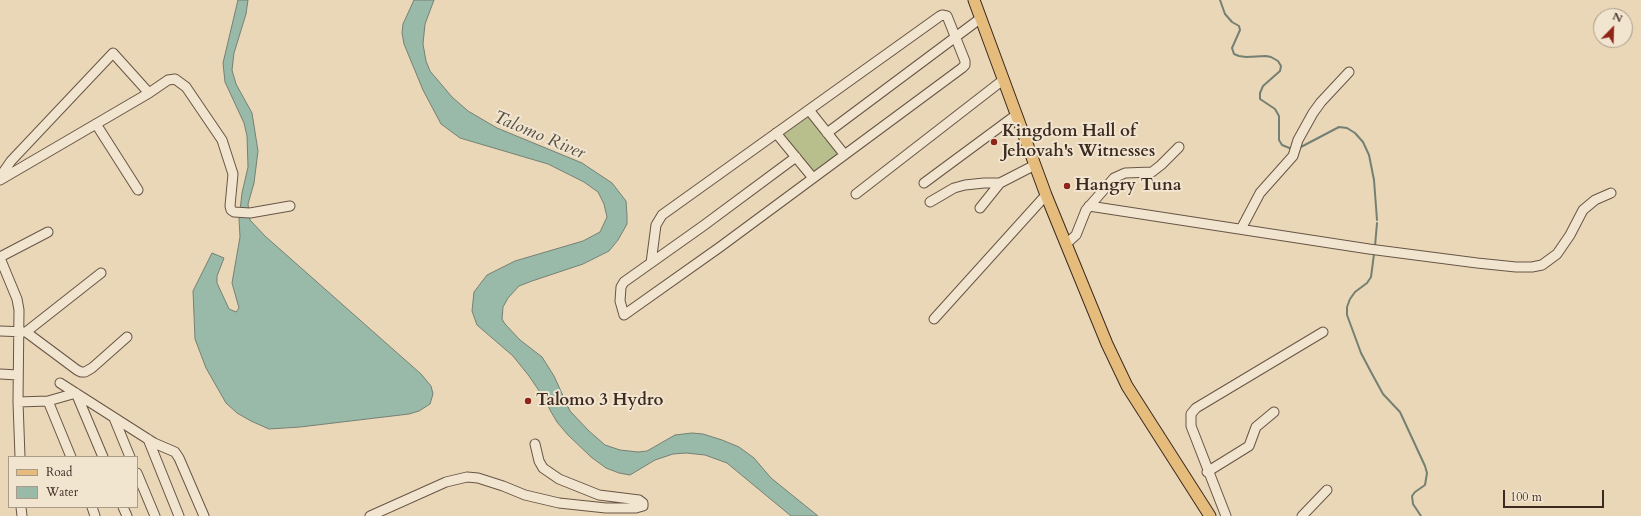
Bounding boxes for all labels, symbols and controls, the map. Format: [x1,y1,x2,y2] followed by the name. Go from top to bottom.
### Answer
[1593,8,1633,48] north arrow
[1610,9,1625,26] text: N
[490,107,588,165] water label: Talomo River
[1002,122,1155,162] place label: Kingdom Hall of Jehovah's Witnesses
[989,137,999,147] marker: Kingdom Hall of Jehovah's Witnesses
[1075,176,1181,196] place label: Hangry Tuna
[1062,181,1072,191] marker: Hangry Tuna
[536,391,663,411] place label: Talomo 3 Hydro
[523,396,533,406] marker: Talomo 3 Hydro
[8,456,138,508] legend
[46,464,72,480] text: Road
[1505,482,1606,508] scale bar
[46,484,78,500] text: Water
[1510,489,1542,505] text: 100 m

